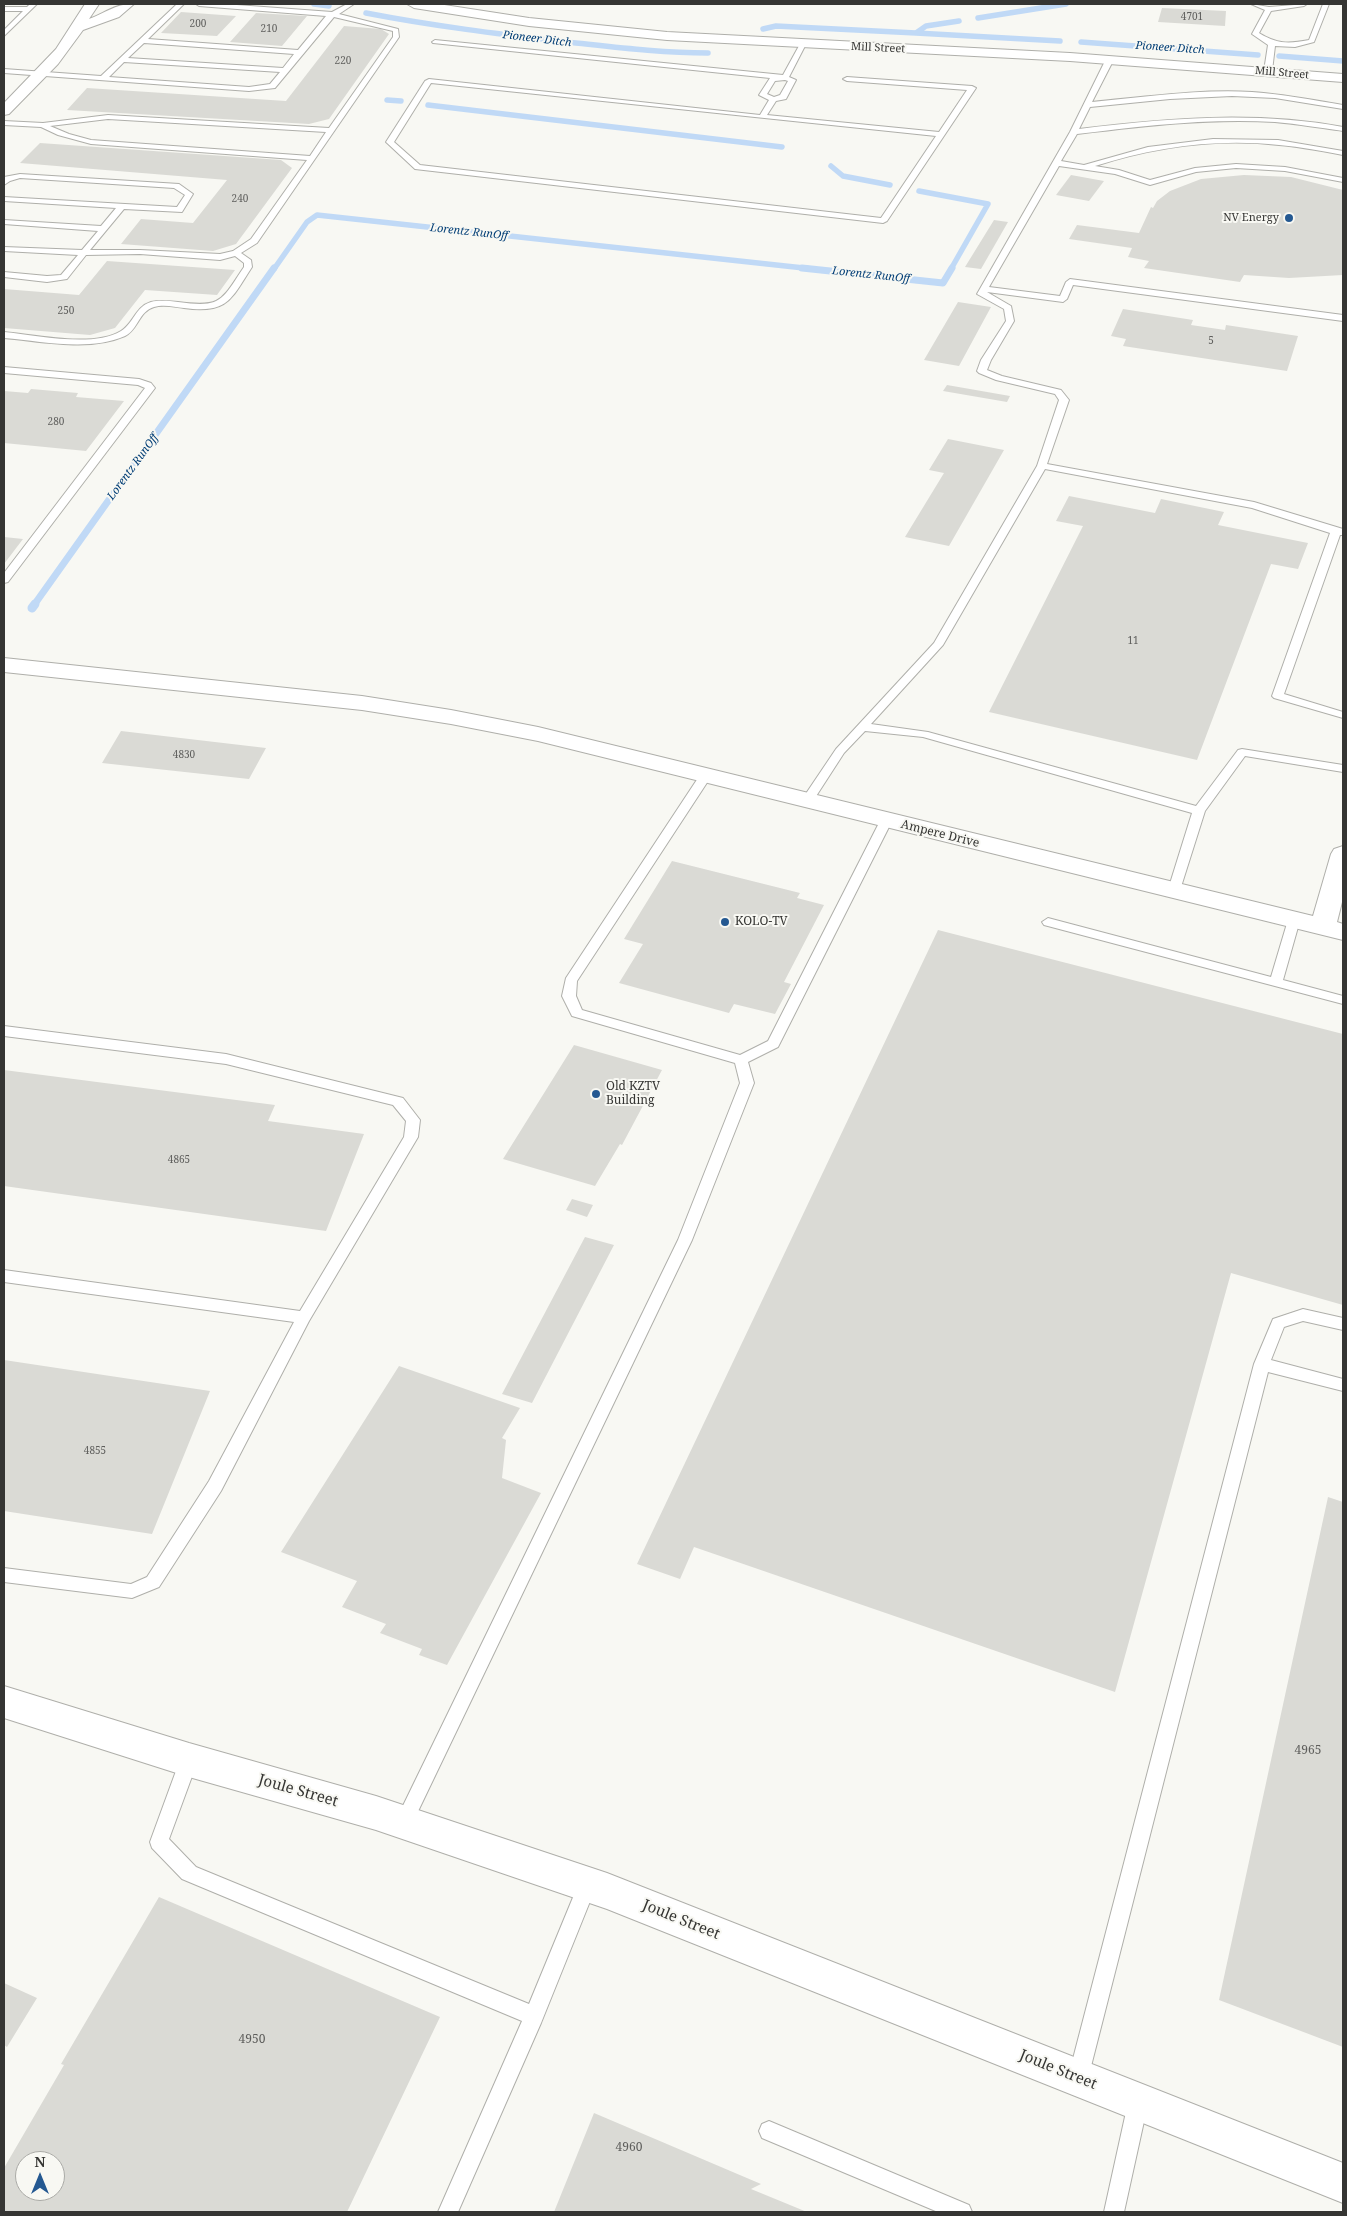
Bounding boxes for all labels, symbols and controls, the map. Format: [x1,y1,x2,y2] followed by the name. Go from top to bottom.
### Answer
[1181,11,1203,23] house number: 4701
[190,18,206,30] house number: 200
[261,23,277,35] house number: 210
[502,28,572,50] water label: Pioneer Ditch
[1135,39,1205,57] water label: Pioneer Ditch
[851,40,905,56] street label: Mill Street
[335,55,351,67] house number: 220
[1254,64,1310,82] street label: Mill Street
[232,193,248,205] house number: 240
[1223,211,1279,225] place label: NV Energy
[1283,212,1295,224] marker: NV Energy
[429,221,509,243] water label: Lorentz RunOff
[831,264,911,286] water label: Lorentz RunOff
[58,305,74,317] house number: 250
[1208,335,1214,347] house number: 5
[48,416,64,428] house number: 280
[105,432,161,502] water label: Lorentz RunOff
[1127,635,1139,647] house number: 11
[173,749,195,761] house number: 4830
[899,817,981,851] street label: Ampere Drive
[735,915,788,929] place label: KOLO-TV
[719,916,731,928] marker: KOLO-TV
[606,1080,660,1108] place label: Old KZTV Building
[590,1088,602,1100] marker: Old KZTV Building
[168,1154,190,1166] house number: 4865
[84,1445,106,1457] house number: 4855
[1295,1744,1321,1758] house number: 4965
[256,1771,340,1811] street label: Joule Street
[640,1896,722,1944] street label: Joule Street
[239,2033,265,2047] house number: 4950
[1017,2046,1099,2094] street label: Joule Street
[616,2141,642,2155] house number: 4960
[15,2151,65,2201] north arrow
[34,2152,46,2171] text: N

